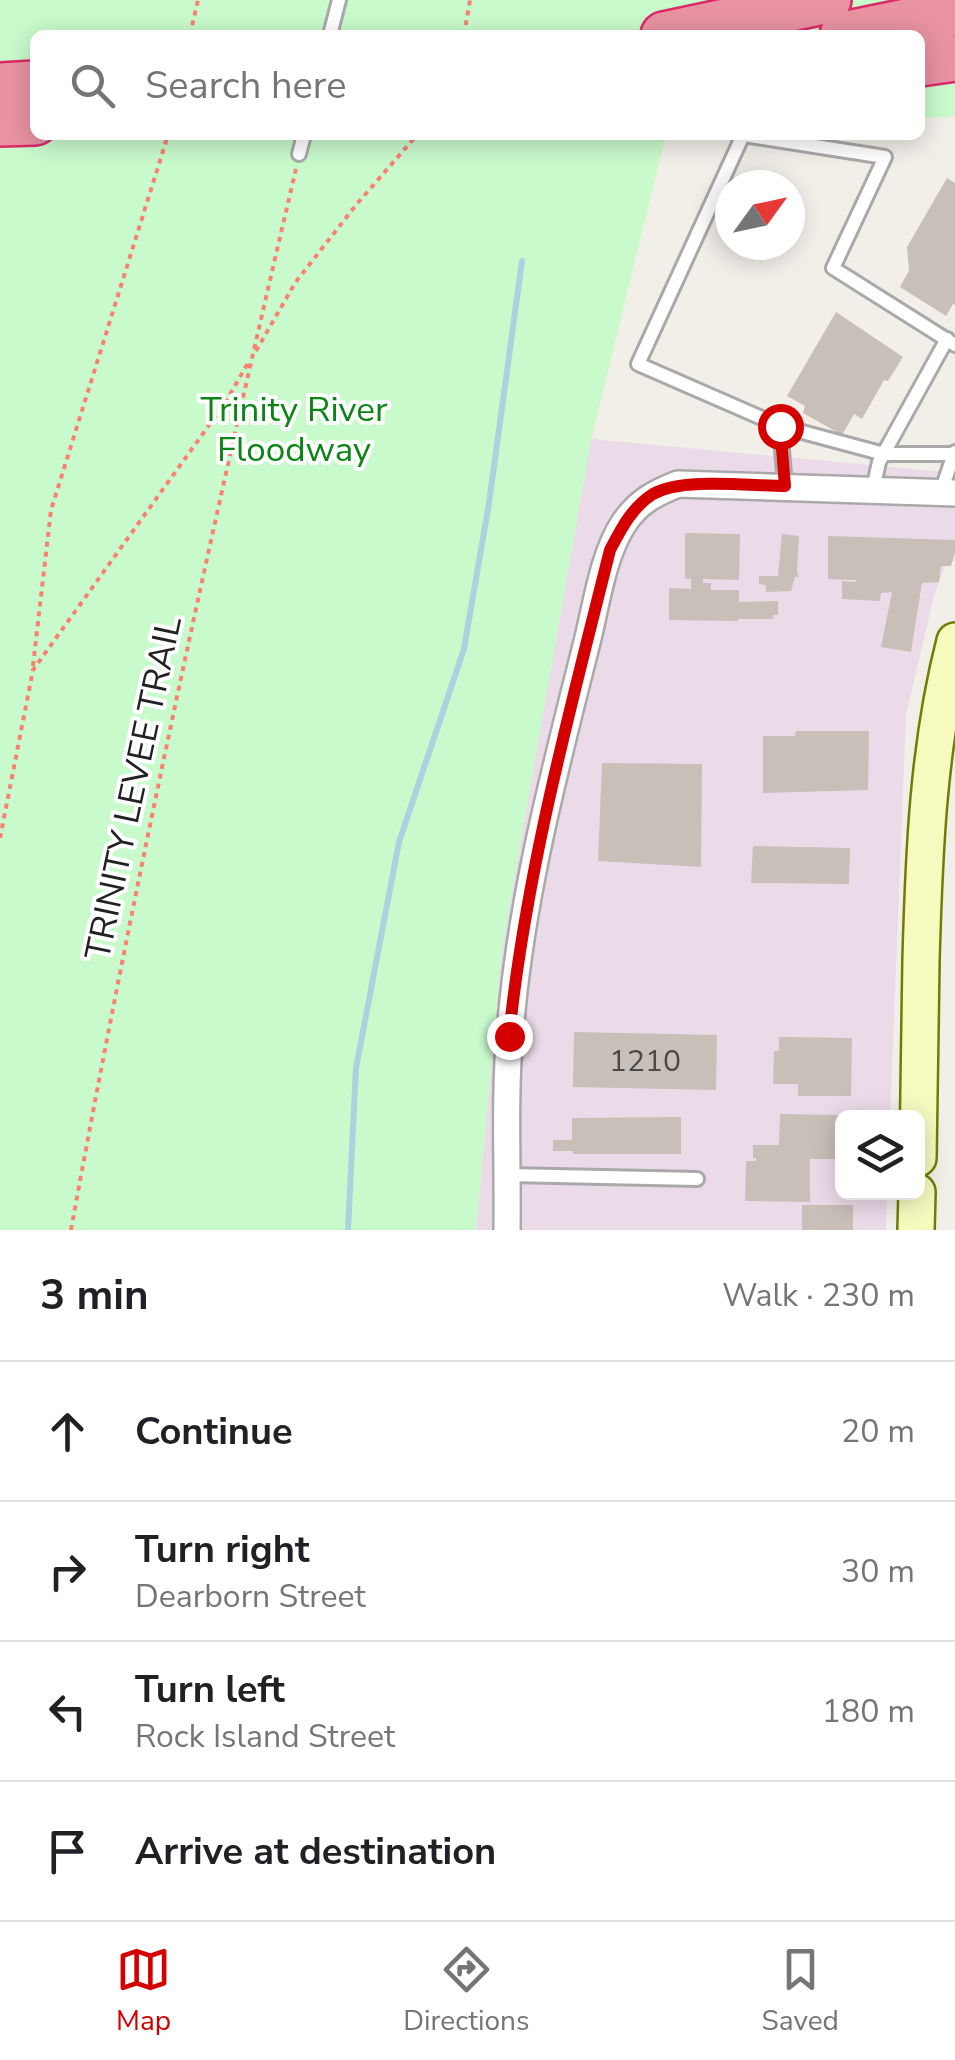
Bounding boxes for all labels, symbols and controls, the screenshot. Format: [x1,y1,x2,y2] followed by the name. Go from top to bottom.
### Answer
[30,30,925,140] search box
[65,58,120,113] icon: search
[145,60,346,111] text: Search here
[715,170,805,260] north arrow
[201,386,388,473] park label: Trinity River Floodway
[758,404,804,450] route start
[74,612,193,964] street label: TRINITY LEVEE TRAIL
[487,1014,533,1060] route end
[609,1041,681,1082] house number: 1210
[835,1110,925,1200] map controls
[835,1110,925,1200] button: layers
[40,1267,149,1324] text: 3 min
[722,1274,915,1317] text: Walk · 230 m
[40,1404,95,1459] icon: ahead
[135,1406,293,1457] text: Continue
[841,1410,915,1453] text: 20 m
[135,1524,310,1575] text: Turn right
[40,1544,95,1599] icon: right
[841,1550,915,1593] text: 30 m
[135,1575,366,1618] text: Dearborn Street
[135,1664,285,1715] text: Turn left
[40,1684,95,1739] icon: left
[822,1690,915,1733] text: 180 m
[135,1715,395,1758] text: Rock Island Street
[40,1824,95,1879] icon: arrive
[135,1826,496,1877] text: Arrive at destination
[116,1942,171,2040] tab: Map
[403,1942,529,2040] tab: Directions
[762,1942,839,2040] tab: Saved

